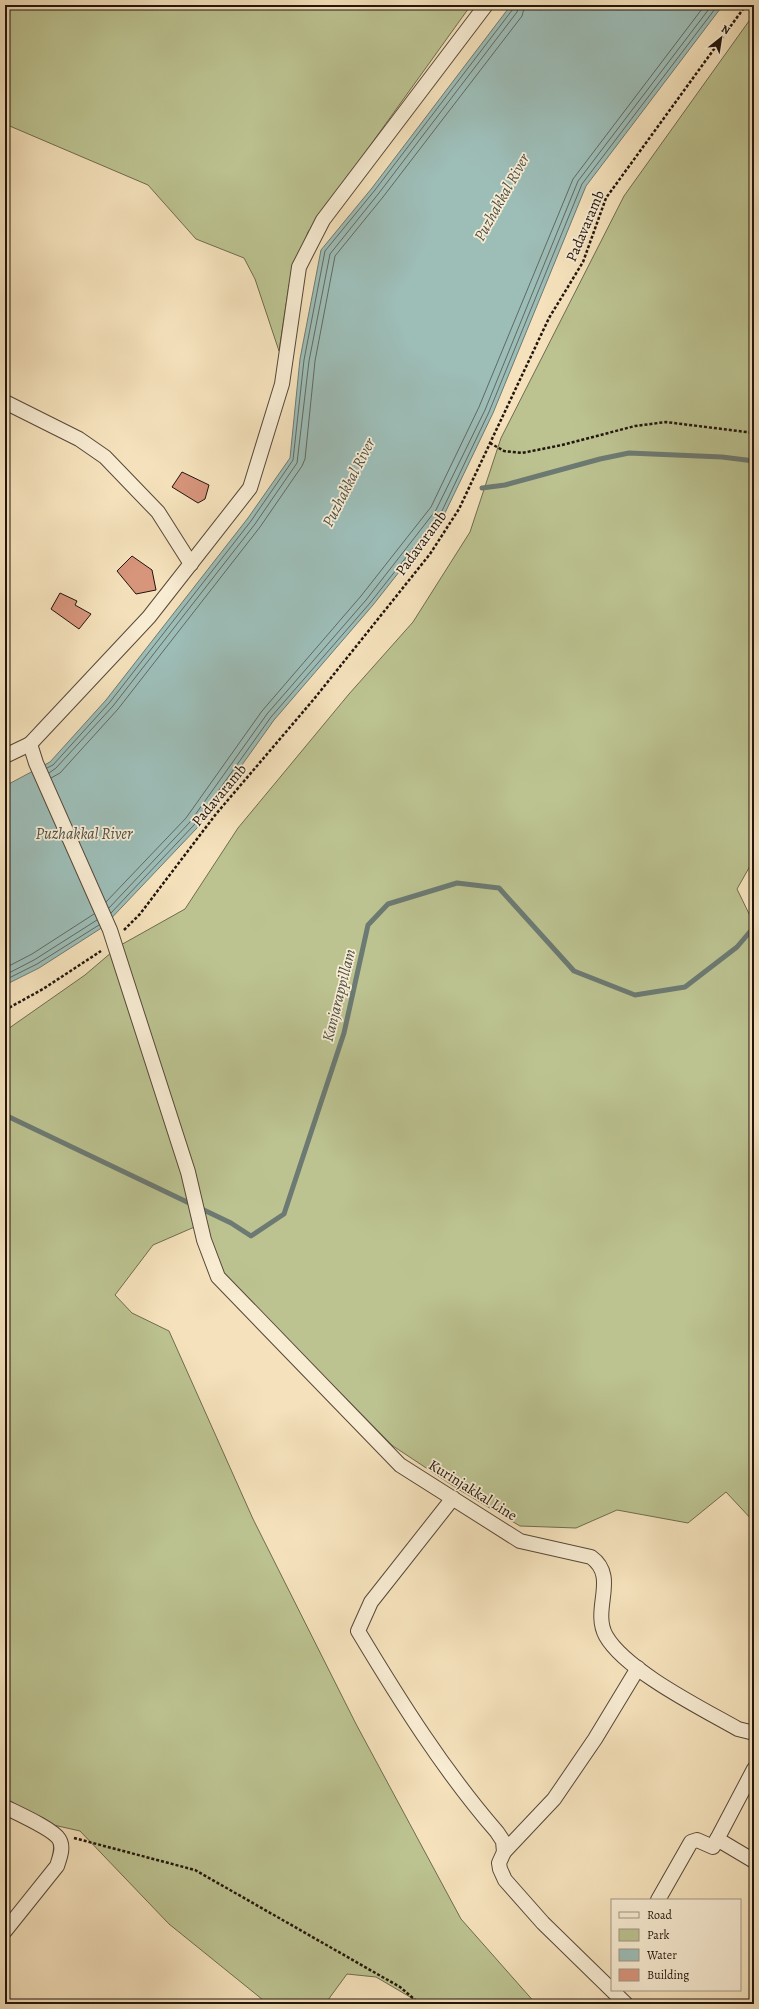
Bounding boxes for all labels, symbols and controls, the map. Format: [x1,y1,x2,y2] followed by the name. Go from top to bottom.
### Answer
[701,18,741,58] north arrow
[719,21,733,38] text: N
[469,149,535,245] water label: Puzhakkal River
[561,187,609,265] street label: Padavaramb
[317,434,381,531] water label: Puzhakkal River
[391,506,452,580] street label: Padavaramb
[187,759,251,830] street label: Padavaramb
[35,823,133,845] water label: Puzhakkal River
[317,946,361,1044] water label: Kanjarappillam
[425,1455,521,1525] street label: Kurinjakkal Line
[611,1899,741,1991] legend
[647,1907,673,1923] text: Road
[647,1927,670,1943] text: Park
[646,1947,677,1963] text: Water
[647,1967,689,1983] text: Building

